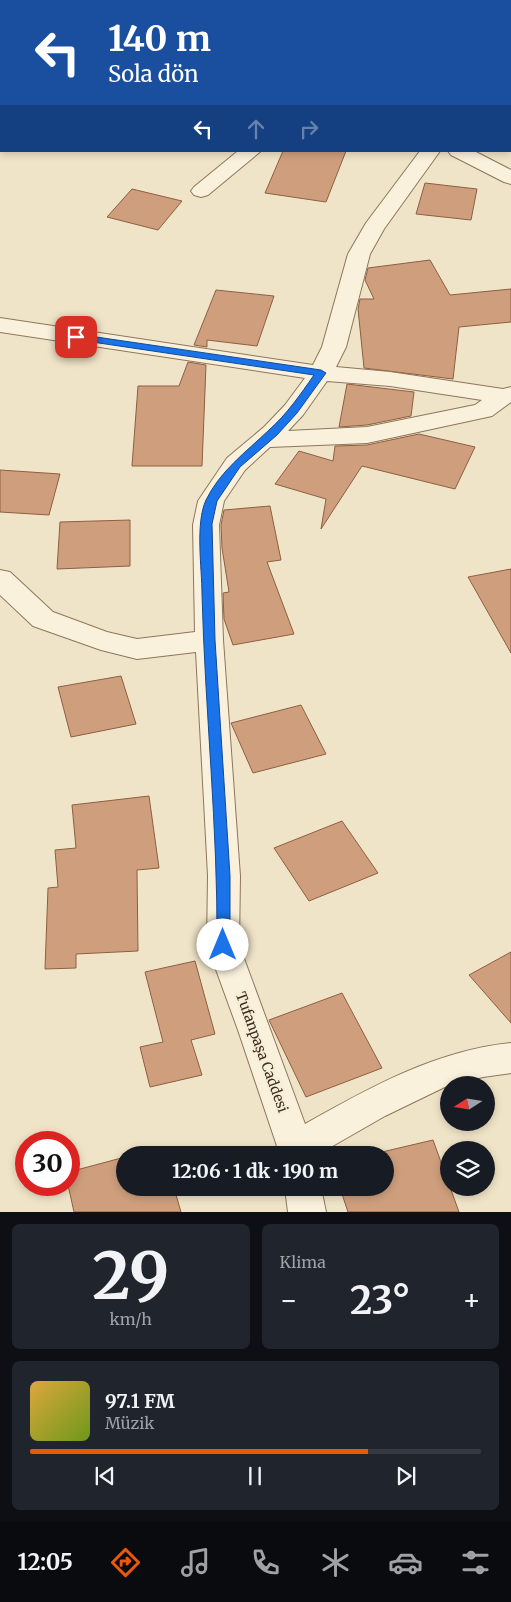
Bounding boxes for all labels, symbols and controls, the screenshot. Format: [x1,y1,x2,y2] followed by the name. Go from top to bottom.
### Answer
[108,17,211,61] text: 140 m
[25,20,90,85] icon: left
[108,60,199,88] text: Sola dön
[189,115,217,143] icon: left
[242,115,270,143] icon: ahead
[295,115,323,143] icon: right
[55,316,97,358] pin
[62,323,90,351] icon: arrive
[196,918,248,970] position arrow
[232,989,292,1115] street label: Tufanpaşa Caddesi
[440,1076,495,1131] north arrow
[440,1076,495,1196] map controls
[15,1131,80,1196] speed limit sign: 30
[440,1141,495,1196] button: layers
[172,1159,338,1183] text: 12:06 · 1 dk · 190 m
[92,1235,169,1317] text: 29
[280,1252,326,1272] text: Klima
[350,1277,410,1324] text: 23°
[280,1282,298,1318] text: −
[462,1282,481,1318] text: +
[110,1309,152,1329] text: km/h
[105,1389,175,1413] text: 97.1 FM
[105,1413,154,1433] text: Müzik
[91,1462,119,1490] icon: previous
[241,1462,269,1490] icon: pause
[392,1462,420,1490] icon: next
[108,1545,143,1580] icon: directions
[178,1545,213,1580] icon: music
[248,1545,283,1580] icon: phone
[318,1545,353,1580] icon: climate
[388,1545,423,1580] icon: car
[458,1545,493,1580] icon: filters
[18,1548,73,1576] text: 12:05

